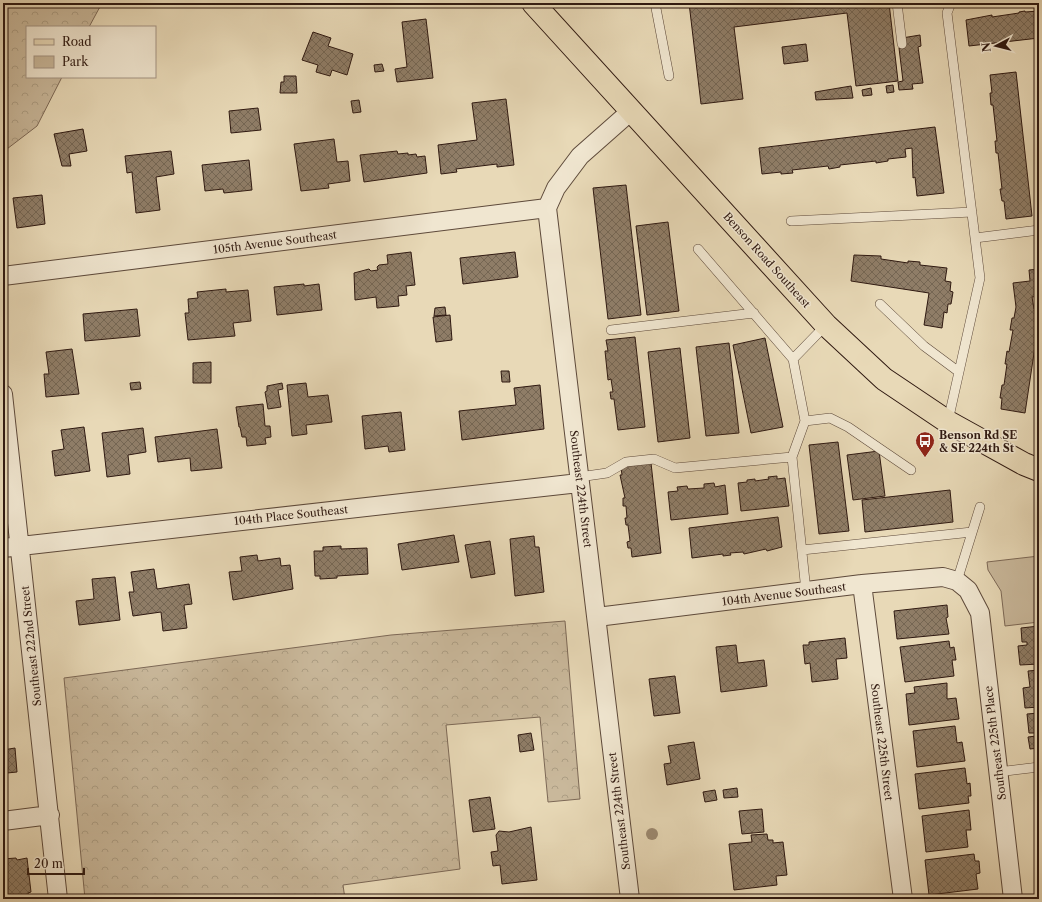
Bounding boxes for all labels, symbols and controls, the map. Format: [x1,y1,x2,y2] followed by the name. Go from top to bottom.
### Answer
[26,26,156,78] legend
[976,26,1016,66] north arrow
[62,34,92,49] text: Road
[978,41,994,53] text: N
[62,54,89,69] text: Park
[720,209,814,311] street label: Benson Road Southeast
[212,227,338,257] street label: 105th Avenue Southeast
[939,428,1017,455] place label: Benson Rd SE & SE 224th St
[567,429,595,549] street label: Southeast 224th Street
[914,430,936,458] bus stop icon: Benson Rd SE & SE 224th St
[233,502,349,528] street label: 104th Place Southeast
[721,579,847,609] street label: 104th Avenue Southeast
[18,585,44,707] street label: Southeast 222nd Street
[868,683,896,801] street label: Southeast 225th Street
[981,685,1009,801] street label: Southeast 225th Place
[605,751,633,871] street label: Southeast 224th Street
[28,850,84,876] scale bar
[34,856,63,871] text: 20 m

